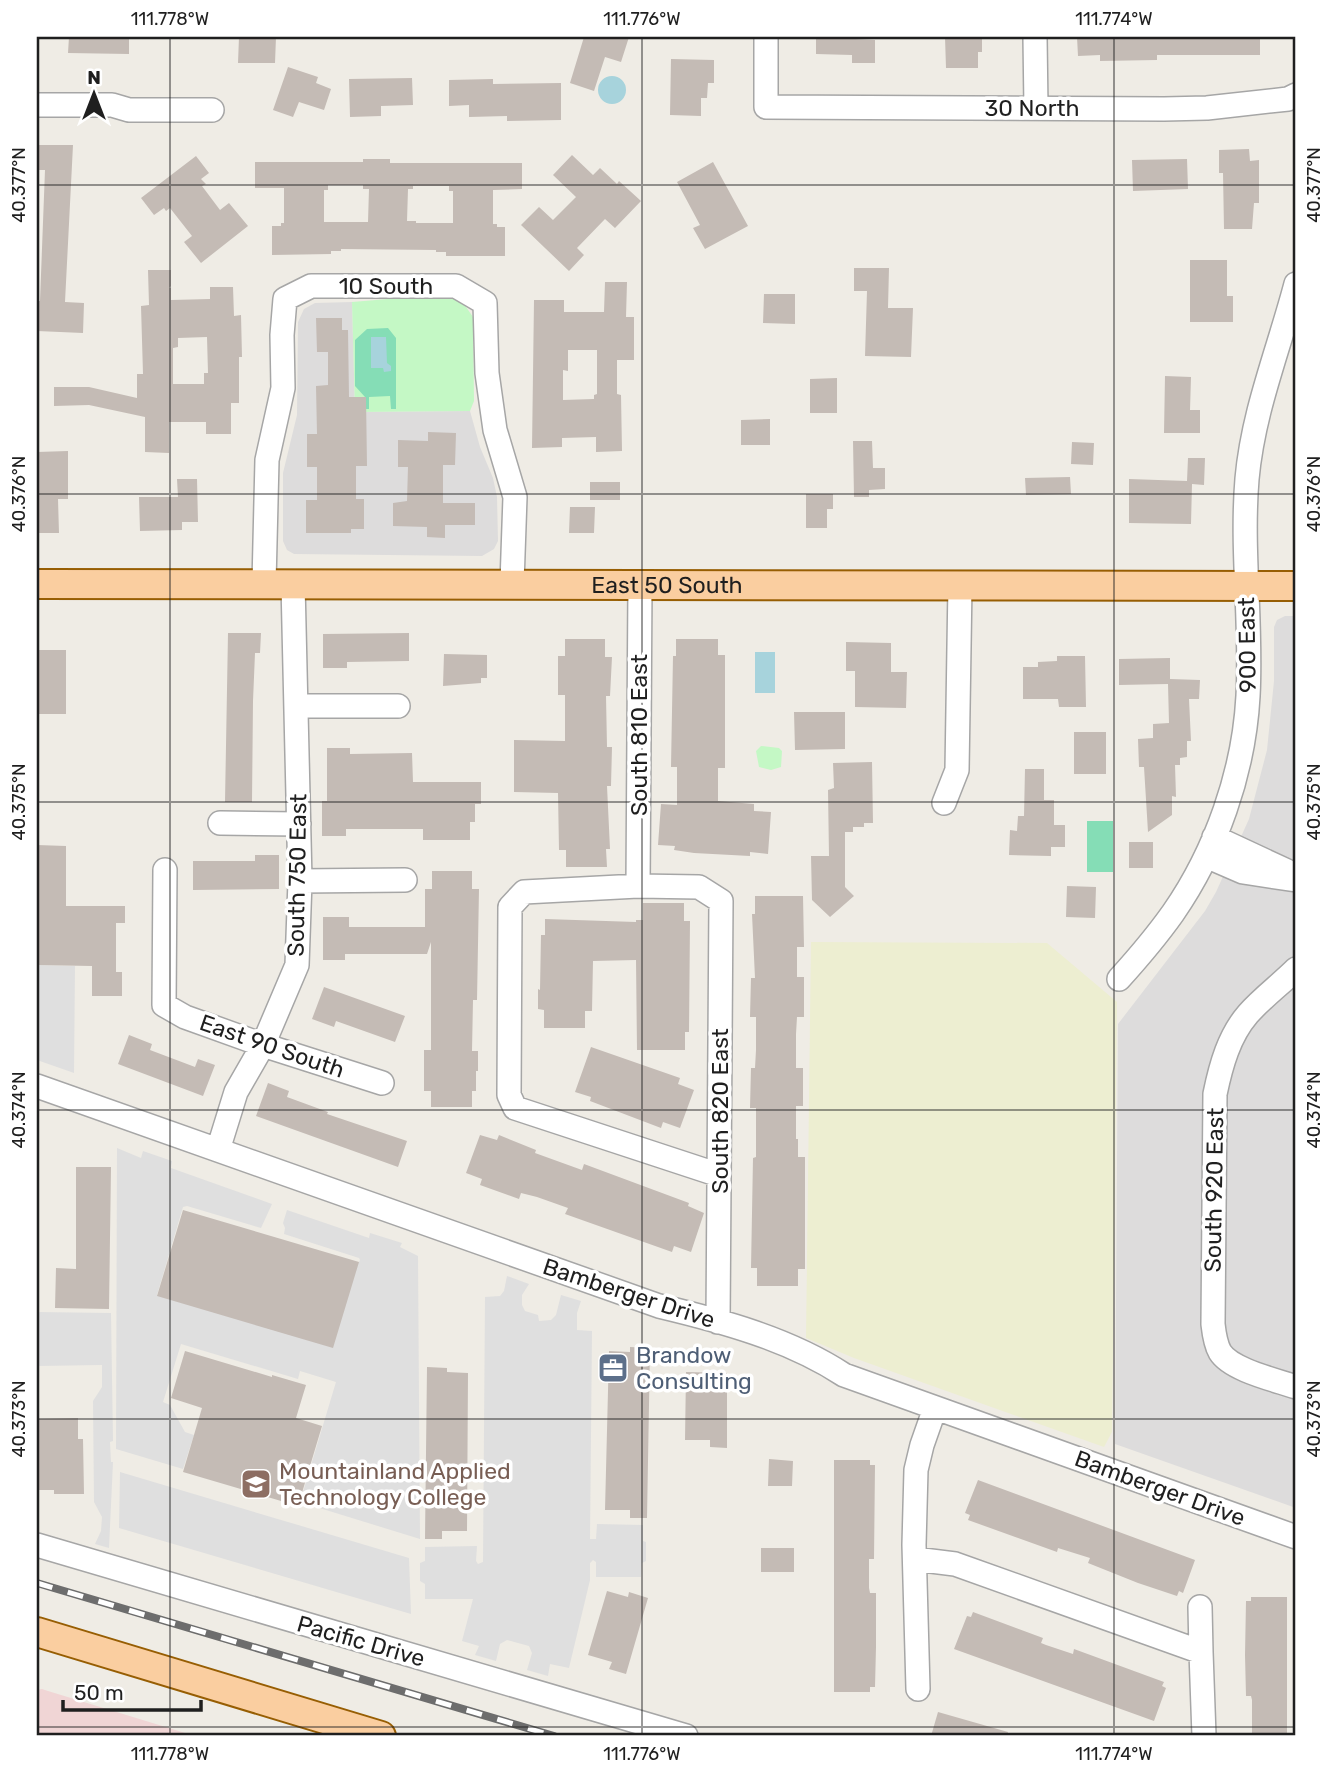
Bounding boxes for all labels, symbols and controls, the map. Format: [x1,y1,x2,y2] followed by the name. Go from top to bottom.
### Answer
[131,8,209,30] text: 111.778°W
[603,8,681,30] text: 111.776°W
[1075,8,1153,30] text: 111.774°W
[60,60,130,130] north arrow
[87,66,101,89] text: N
[985,94,1080,122] street label: 30 North
[8,147,30,223] text: 40.377°N
[1303,147,1325,223] text: 40.377°N
[339,272,433,300] street label: 10 South
[8,456,30,532] text: 40.376°N
[1303,456,1325,532] text: 40.376°N
[591,571,743,599] street label: East 50 South
[1232,597,1262,693] street label: 900 East
[625,654,653,816] street label: South 810 East
[8,763,30,841] text: 40.375°N
[1303,763,1325,841] text: 40.375°N
[282,793,312,957] street label: South 750 East
[196,1008,348,1084] street label: East 90 South
[706,1028,734,1194] street label: South 820 East
[8,1072,30,1148] text: 40.374°N
[1303,1072,1325,1148] text: 40.374°N
[1199,1107,1229,1273] street label: South 920 East
[539,1252,719,1334] street label: Bamberger Drive
[636,1341,752,1395] place label: Brandow Consulting
[596,1351,630,1385] office icon: Brandow Consulting
[8,1380,30,1458] text: 40.373°N
[1303,1380,1325,1458] text: 40.373°N
[1071,1444,1249,1532] street label: Bamberger Drive
[279,1457,511,1511] place label: Mountainland Applied Technology College
[239,1467,273,1501] school or university icon: Mountainland Applied Technology College
[294,1609,428,1673] street label: Pacific Drive
[63,1668,201,1712] scale bar
[74,1680,124,1705] text: 50 m
[131,1743,209,1765] text: 111.778°W
[603,1743,681,1765] text: 111.776°W
[1075,1743,1153,1765] text: 111.774°W

